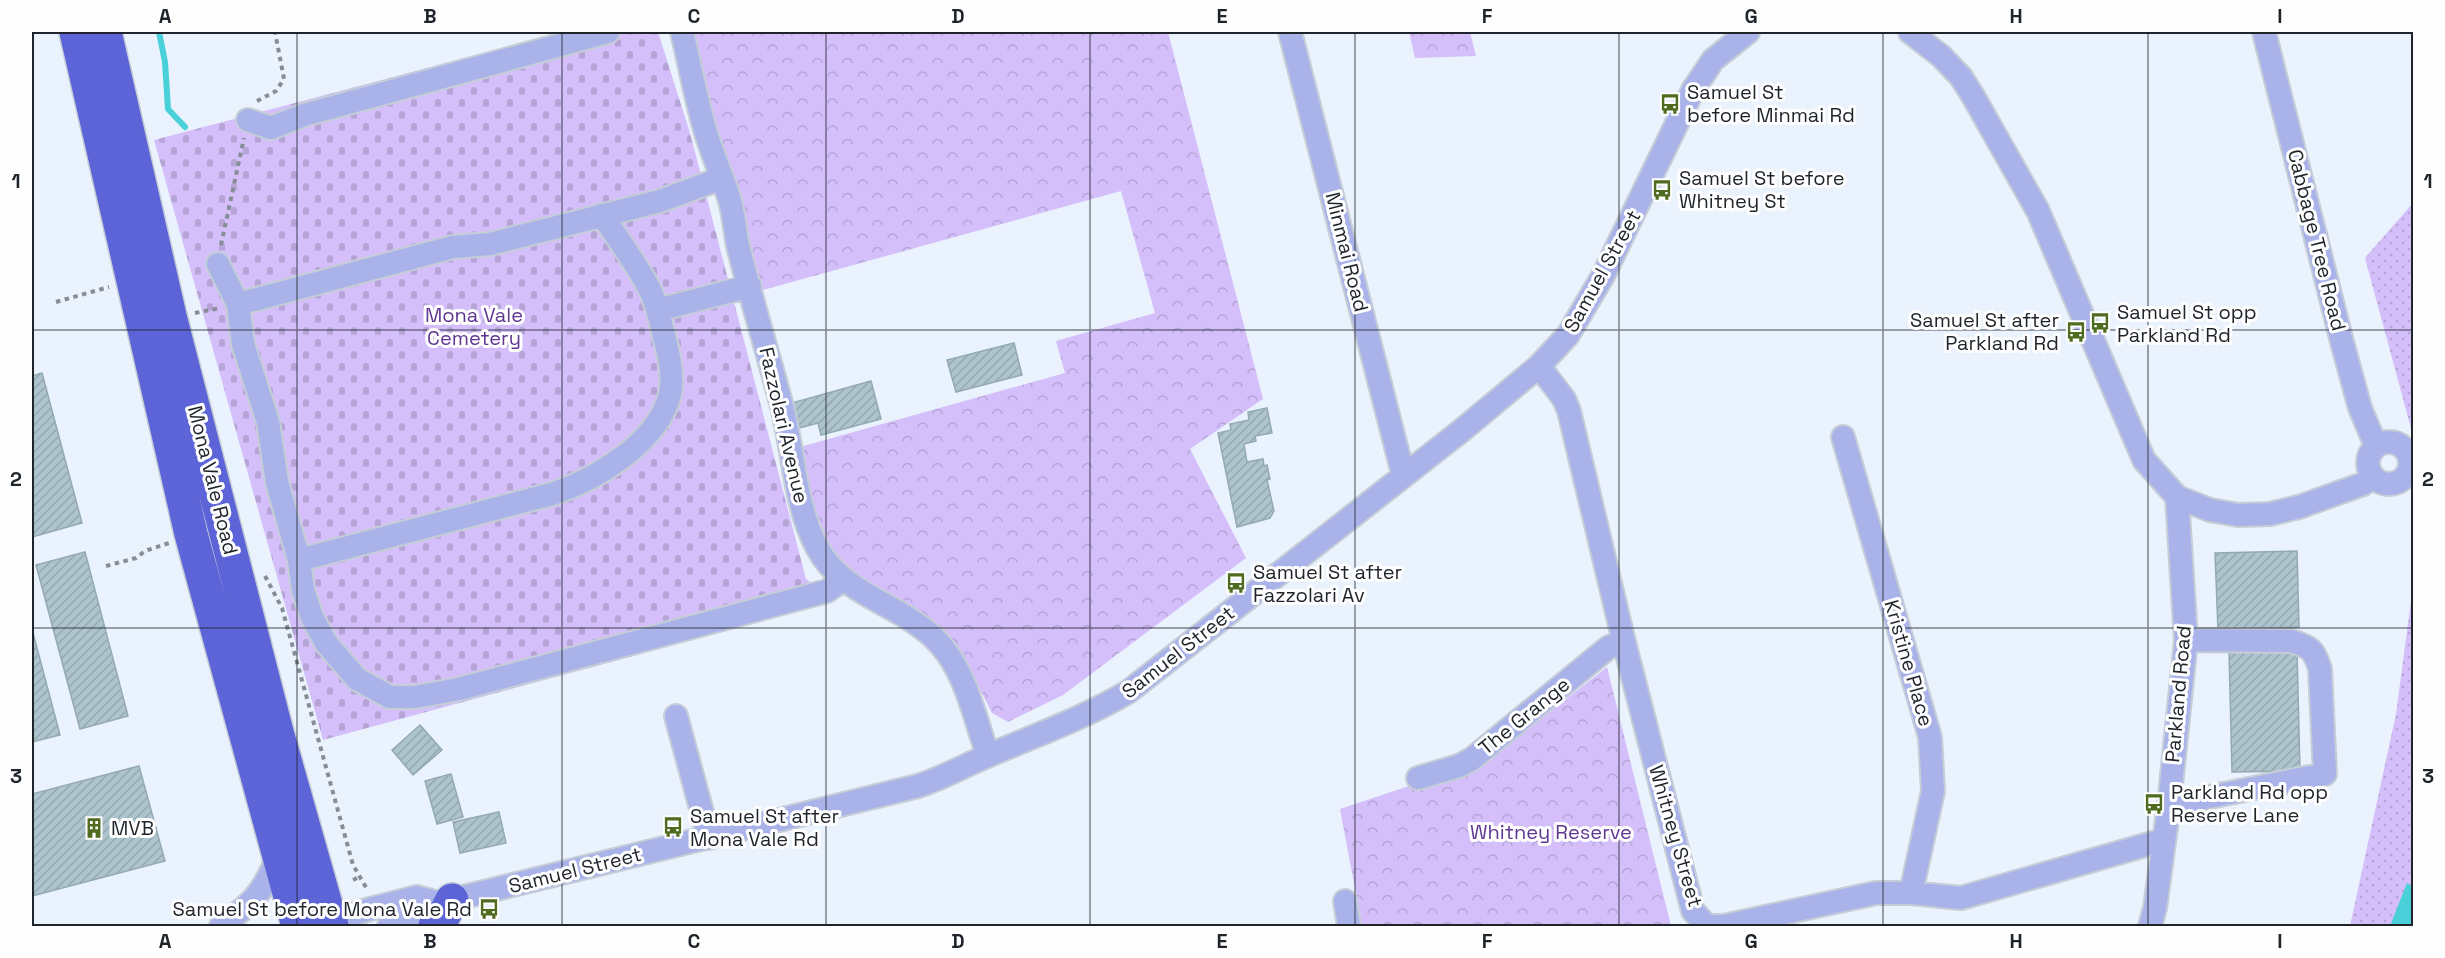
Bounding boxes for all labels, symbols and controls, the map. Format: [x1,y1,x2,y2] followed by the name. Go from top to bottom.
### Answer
[159,3,172,29] text: A
[423,3,437,29] text: B
[688,3,701,29] text: C
[951,3,965,29] text: D
[1216,3,1228,29] text: E
[1482,3,1493,29] text: F
[1744,3,1758,29] text: G
[2009,3,2023,29] text: H
[2277,3,2283,29] text: I
[1687,79,1855,128] place label: Samuel St before Minmai Rd
[1658,92,1682,116] bus stop icon: Samuel St before Minmai Rd
[2282,147,2352,333] street label: Cabbage Tree Road
[1679,165,1845,214] place label: Samuel St before Whitney St
[11,168,21,194] text: 1
[2423,168,2433,194] text: 1
[1650,178,1674,202] bus stop icon: Samuel St before Whitney St
[1320,190,1374,314] street label: Minmai Road
[1558,205,1646,337] street label: Samuel Street
[2117,299,2257,348] place label: Samuel St opp Parkland Rd
[425,302,523,351] park label: Mona Vale Cemetery
[1910,307,2059,356] place label: Samuel St after Parkland Rd
[2088,311,2112,335] bus stop icon: Samuel St opp Parkland Rd
[2064,320,2088,344] bus stop icon: Samuel St after Parkland Rd
[753,344,815,506] street label: Fazzolari Avenue
[182,403,244,557] street label: Mona Vale Road
[10,466,22,492] text: 2
[2422,466,2434,492] text: 2
[1253,559,1402,608] place label: Samuel St after Fazzolari Av
[1224,571,1248,595] bus stop icon: Samuel St after Fazzolari Av
[1879,597,1939,729] street label: Kristine Place
[1116,600,1240,704] street label: Samuel Street
[2159,624,2197,764] street label: Parkland Road
[1473,671,1575,761] street label: The Grange
[1643,762,1709,910] street label: Whitney Street
[10,763,22,789] text: 3
[2422,763,2434,789] text: 3
[2171,779,2328,828] place label: Parkland Rd opp Reserve Lane
[2142,792,2166,816] bus stop icon: Parkland Rd opp Reserve Lane
[690,803,839,852] place label: Samuel St after Mona Vale Rd
[111,815,154,841] place label: MVB
[661,815,685,839] bus stop icon: Samuel St after Mona Vale Rd
[82,816,106,840] building icon: MVB
[1470,819,1632,845] park label: Whitney Reserve
[506,841,644,899] street label: Samuel Street
[172,896,472,922] place label: Samuel St before Mona Vale Rd
[477,897,501,921] bus stop icon: Samuel St before Mona Vale Rd
[159,928,172,954] text: A
[423,928,437,954] text: B
[688,928,701,954] text: C
[951,928,965,954] text: D
[1216,928,1228,954] text: E
[1482,928,1493,954] text: F
[1744,928,1758,954] text: G
[2009,928,2023,954] text: H
[2277,928,2283,954] text: I

